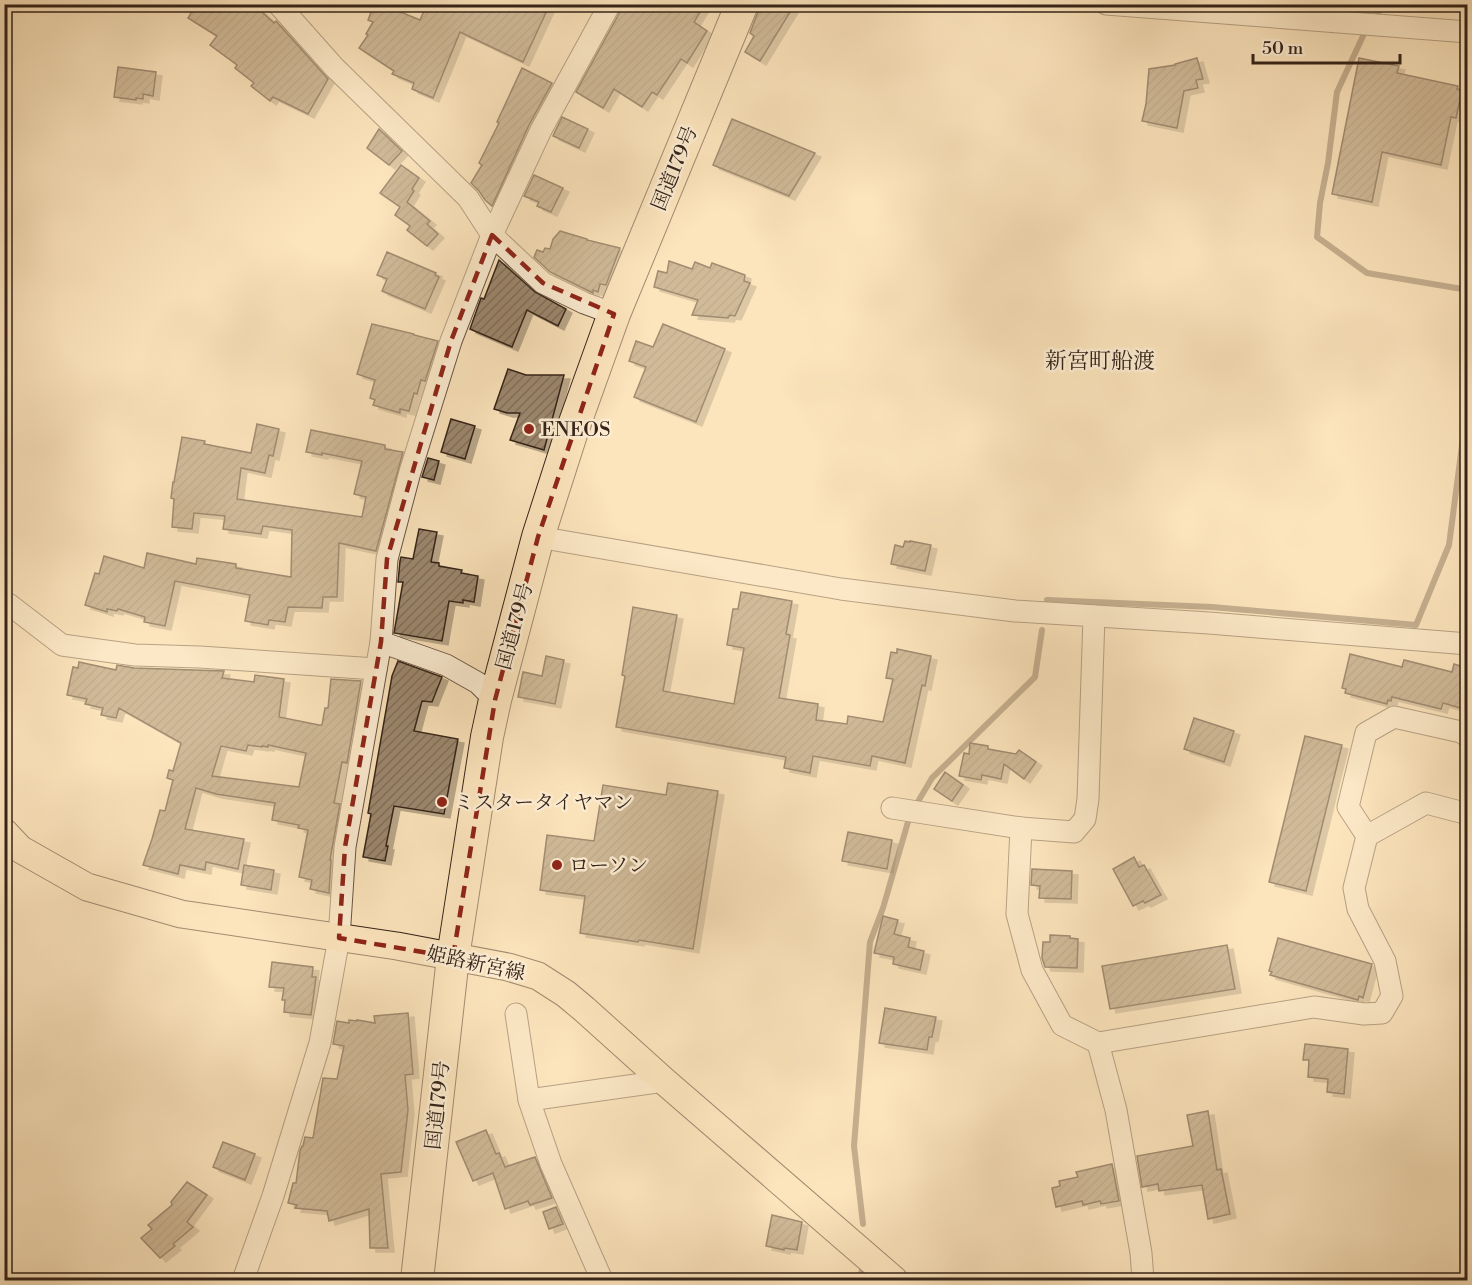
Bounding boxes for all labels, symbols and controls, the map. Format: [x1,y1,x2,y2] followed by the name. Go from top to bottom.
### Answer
[1253,27,1400,65] scale bar
[1262,37,1304,60] text: 50 m
[647,122,704,215] street label: 国道179号
[1045,348,1155,375] district label: 新宮町船渡
[541,418,610,443] place label: ENEOS
[522,422,536,436] marker: ENEOS
[492,580,539,673] street label: 国道179号
[454,791,634,816] place label: ミスタータイヤマン
[435,795,449,809] marker: ミスタータイヤマン
[569,854,648,879] place label: ローソン
[550,858,564,872] marker: ローソン
[424,942,527,987] street label: 姫路新宮線
[421,1059,456,1151] street label: 国道179号

